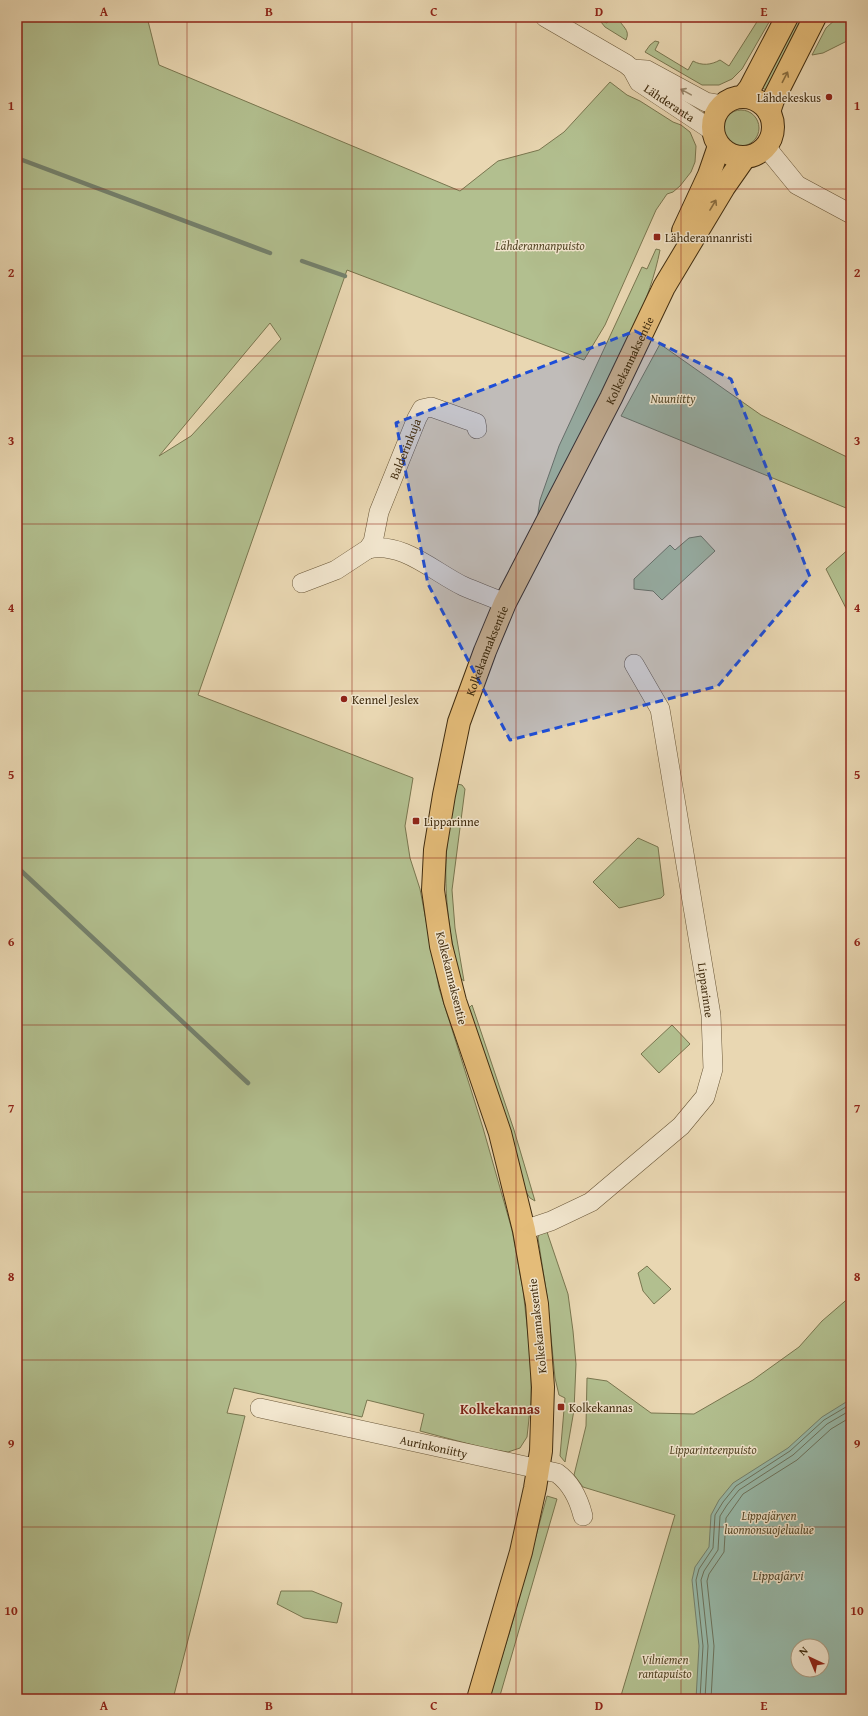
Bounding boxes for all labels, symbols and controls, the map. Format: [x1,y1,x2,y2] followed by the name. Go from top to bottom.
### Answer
[100,2,109,21] text: A
[265,2,273,21] text: B
[430,2,438,21] text: C
[595,2,603,21] text: D
[761,2,768,21] text: E
[782,71,789,83] one-way arrow
[641,79,699,125] street label: Lähderanta
[681,88,693,95] one-way arrow
[757,89,821,106] place label: Lähdekeskus
[824,92,834,102] marker: Lähdekeskus
[8,96,14,115] text: 1
[854,96,860,115] text: 1
[709,200,717,211] one-way arrow
[665,229,753,246] place label: Lähderannanristi
[652,232,662,242] marker: Lähderannanristi
[494,237,585,254] park label: Lähderannanpuisto
[8,263,15,282] text: 2
[854,263,861,282] text: 2
[601,313,658,407] street label: Kolkekannaksentie
[651,390,696,407] park label: Nuuniitty
[385,415,425,482] street label: Balderinkuja
[8,431,14,450] text: 3
[854,431,860,450] text: 3
[8,598,15,617] text: 4
[854,598,861,617] text: 4
[461,603,512,698] street label: Kolkekannaksentie
[352,691,420,708] place label: Kennel Jeslex
[339,694,349,704] marker: Kennel Jeslex
[8,765,15,784] text: 5
[854,765,861,784] text: 5
[424,813,480,830] place label: Lipparinne
[411,816,421,826] marker: Lipparinne
[432,930,472,1027] street label: Kolkekannaksentie
[8,932,15,951] text: 6
[854,932,861,951] text: 6
[694,961,718,1019] street label: Lipparinne
[8,1099,15,1118] text: 7
[854,1099,861,1118] text: 7
[8,1267,15,1286] text: 8
[854,1267,861,1286] text: 8
[524,1277,550,1374] street label: Kolkekannaksentie
[460,1399,540,1419] district label: Kolkekannas
[569,1399,633,1416] place label: Kolkekannas
[556,1402,566,1412] marker: Kolkekannas
[398,1430,469,1462] street label: Aurinkoniitty
[8,1434,15,1453] text: 9
[854,1434,861,1453] text: 9
[668,1441,757,1458] park label: Lipparinteenpuisto
[724,1507,814,1538] park label: Lippajärven luonnonsuojelualue
[751,1566,804,1585] water label: Lippajärvi
[4,1601,18,1620] text: 10
[850,1601,864,1620] text: 10
[790,1638,830,1678] north arrow
[795,1642,812,1659] text: N
[638,1651,692,1682] park label: Vilniemen rantapuisto
[100,1696,109,1715] text: A
[265,1696,273,1715] text: B
[430,1696,438,1715] text: C
[595,1696,603,1715] text: D
[761,1696,768,1715] text: E

